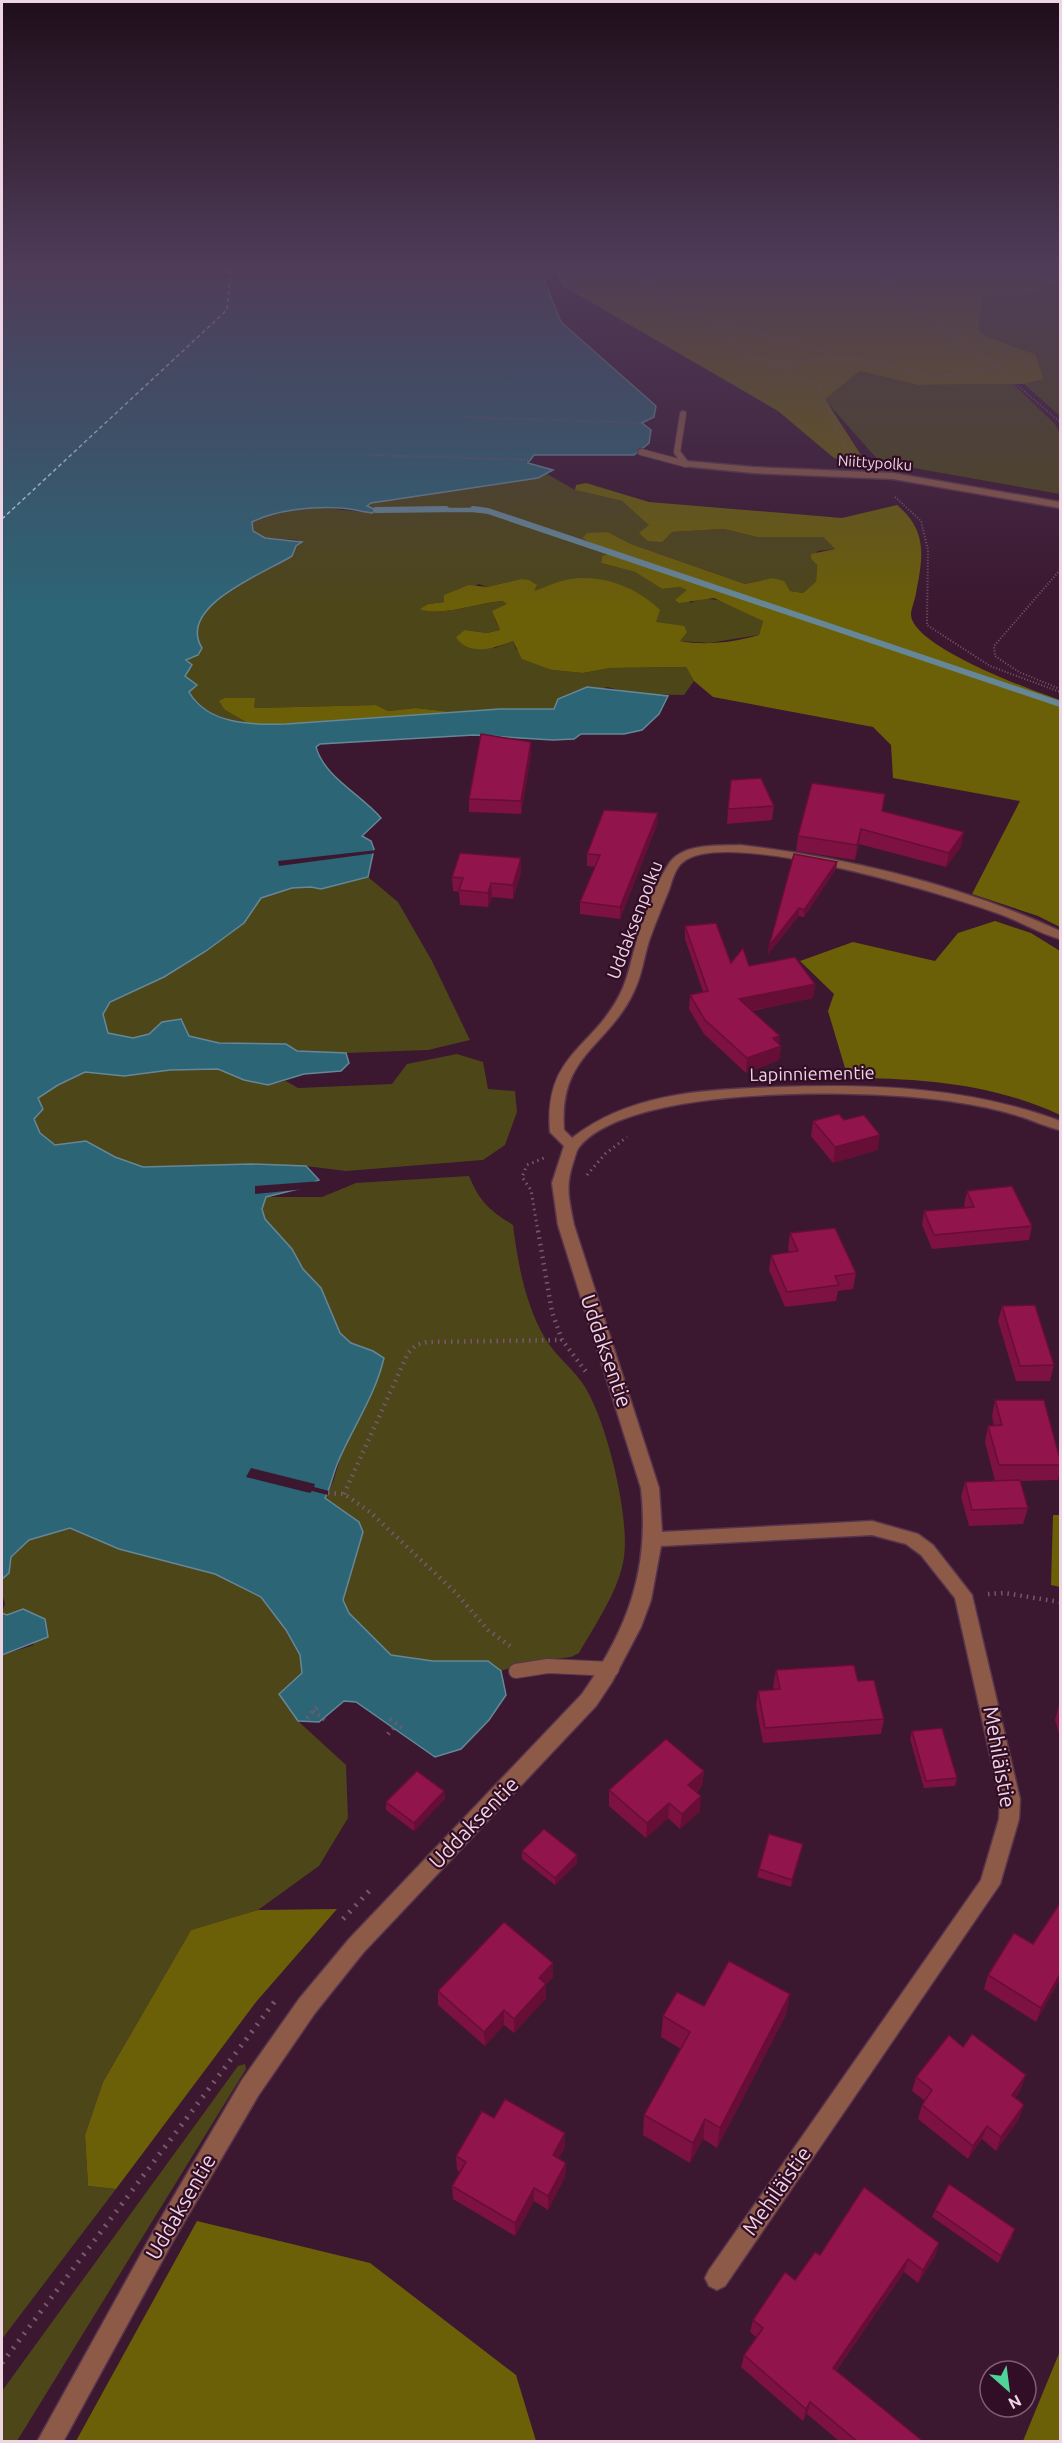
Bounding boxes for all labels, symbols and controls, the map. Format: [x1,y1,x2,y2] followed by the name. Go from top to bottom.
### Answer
[837,451,913,474] street label: Niittypolku
[602,858,666,982] street label: Uddaksenpolku
[749,1062,875,1084] street label: Lapinniementie
[576,1291,637,1410] street label: Uddaksentie
[979,1704,1021,1809] street label: Mehiläistie
[424,1772,523,1873] street label: Uddaksentie
[737,2142,815,2239] street label: Mehiläistie
[140,2149,220,2264] street label: Uddaksentie
[978,2359,1038,2419] north arrow
[1006,2391,1025,2413] text: N

